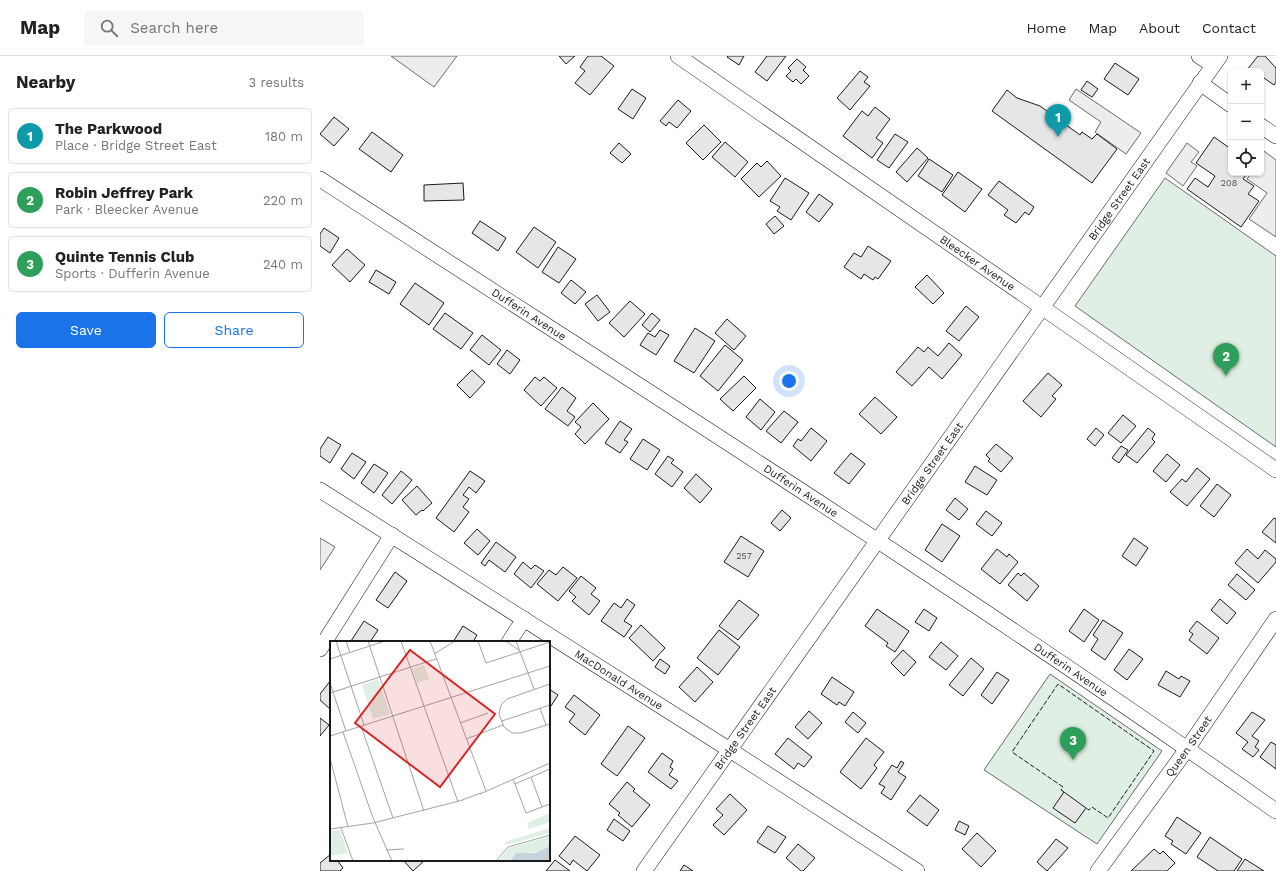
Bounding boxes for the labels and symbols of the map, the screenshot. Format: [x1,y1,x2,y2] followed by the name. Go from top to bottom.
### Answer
[1045,104,1071,137] pin: 1
[1085,155,1153,243] street label: Bridge Street East
[1221,178,1237,188] house number: 208
[937,232,1018,293] street label: Bleecker Avenue
[489,285,569,343] street label: Dufferin Avenue
[1213,343,1239,376] pin: 2
[779,371,799,391] your location
[898,419,966,507] street label: Bridge Street East
[761,461,841,519] street label: Dufferin Avenue
[736,551,752,561] house number: 257
[1032,640,1110,699] street label: Dufferin Avenue
[330,641,550,861] inset map
[572,647,665,712] street label: MacDonald Avenue
[711,684,779,772] street label: Bridge Street East
[1162,713,1214,779] street label: Queen Street
[1060,727,1086,760] pin: 3

